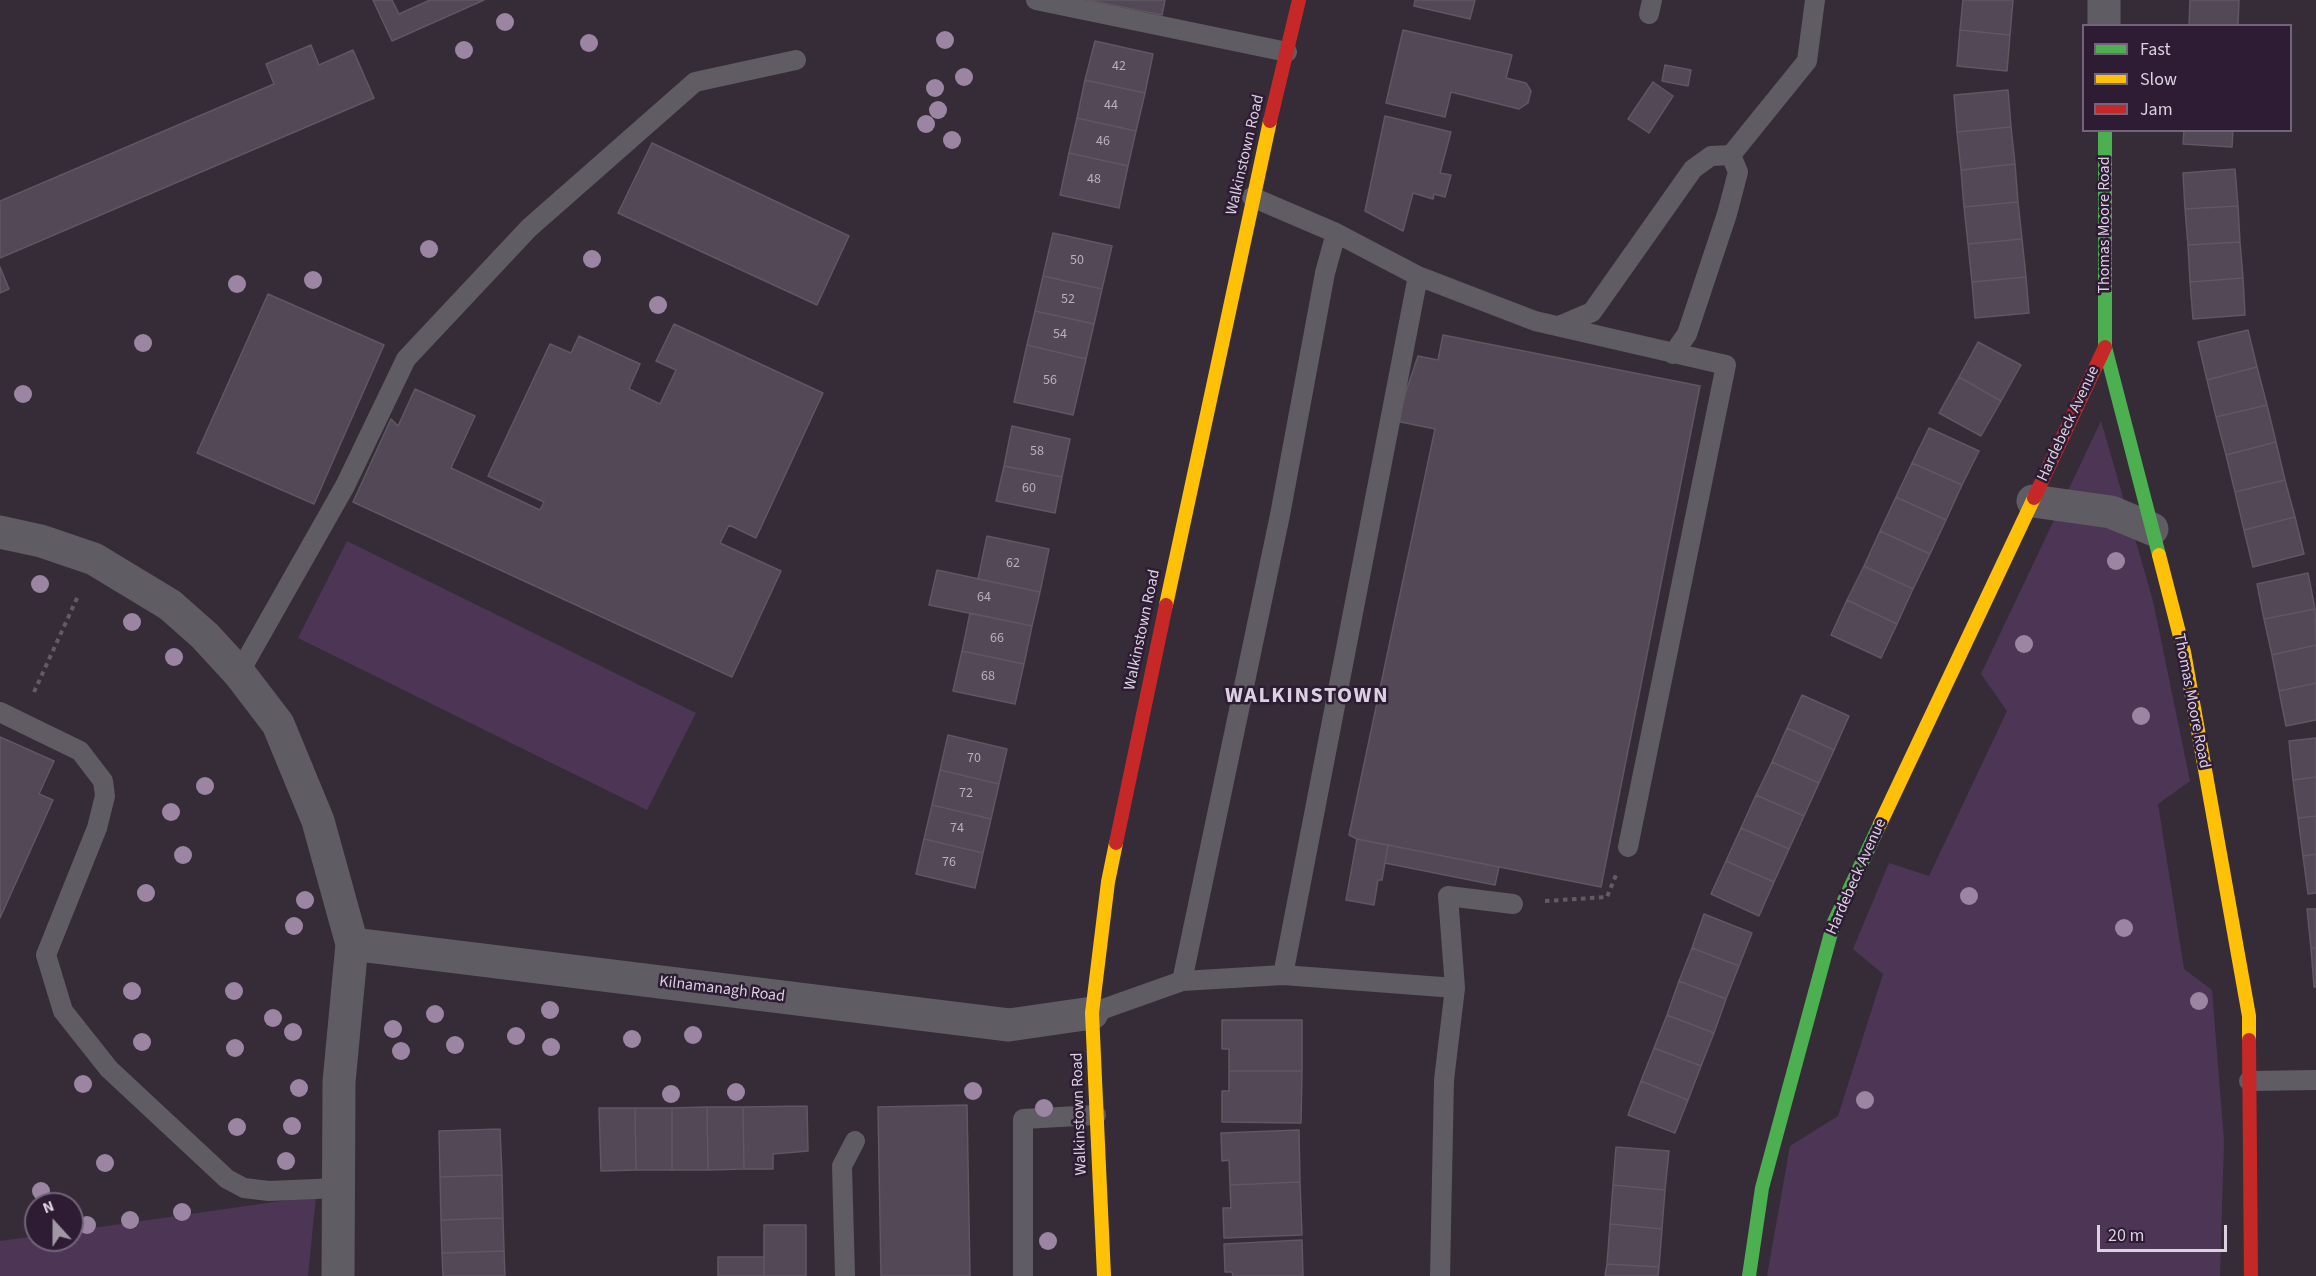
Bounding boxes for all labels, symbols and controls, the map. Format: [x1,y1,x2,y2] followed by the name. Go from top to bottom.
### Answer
[2082,24,2292,132] legend
[2140,37,2171,62] text: Fast
[1112,59,1126,75] house number: 42
[2140,67,2177,92] text: Slow
[1223,93,1269,217] street label: Walkinstown Road
[2140,97,2173,122] text: Jam
[1104,98,1118,114] house number: 44
[1096,134,1110,150] house number: 46
[2095,156,2115,294] street label: Thomas Moore Road
[1087,172,1101,188] house number: 48
[1070,253,1084,269] house number: 50
[1061,292,1075,308] house number: 52
[1053,327,1067,343] house number: 54
[2034,363,2104,485] street label: Hardebeck Avenue
[1043,373,1057,389] house number: 56
[1030,444,1044,460] house number: 58
[1022,481,1036,497] house number: 60
[1006,556,1020,572] house number: 62
[1121,568,1165,692] street label: Walkinstown Road
[977,590,991,606] house number: 64
[990,631,1004,647] house number: 66
[2169,632,2213,770] street label: Thomas Moore Road
[981,669,995,685] house number: 68
[1225,684,1389,710] district label: WALKINSTOWN
[967,751,981,767] house number: 70
[959,786,973,802] house number: 72
[1823,816,1891,938] street label: Hardebeck Avenue
[950,821,964,837] house number: 74
[942,855,956,871] house number: 76
[658,973,786,1007] street label: Kilnamanagh Road
[1068,1052,1092,1176] street label: Walkinstown Road
[24,1192,84,1252] north arrow
[39,1195,57,1219] text: N
[2100,1213,2230,1251] scale bar
[2108,1223,2144,1248] text: 20 m

